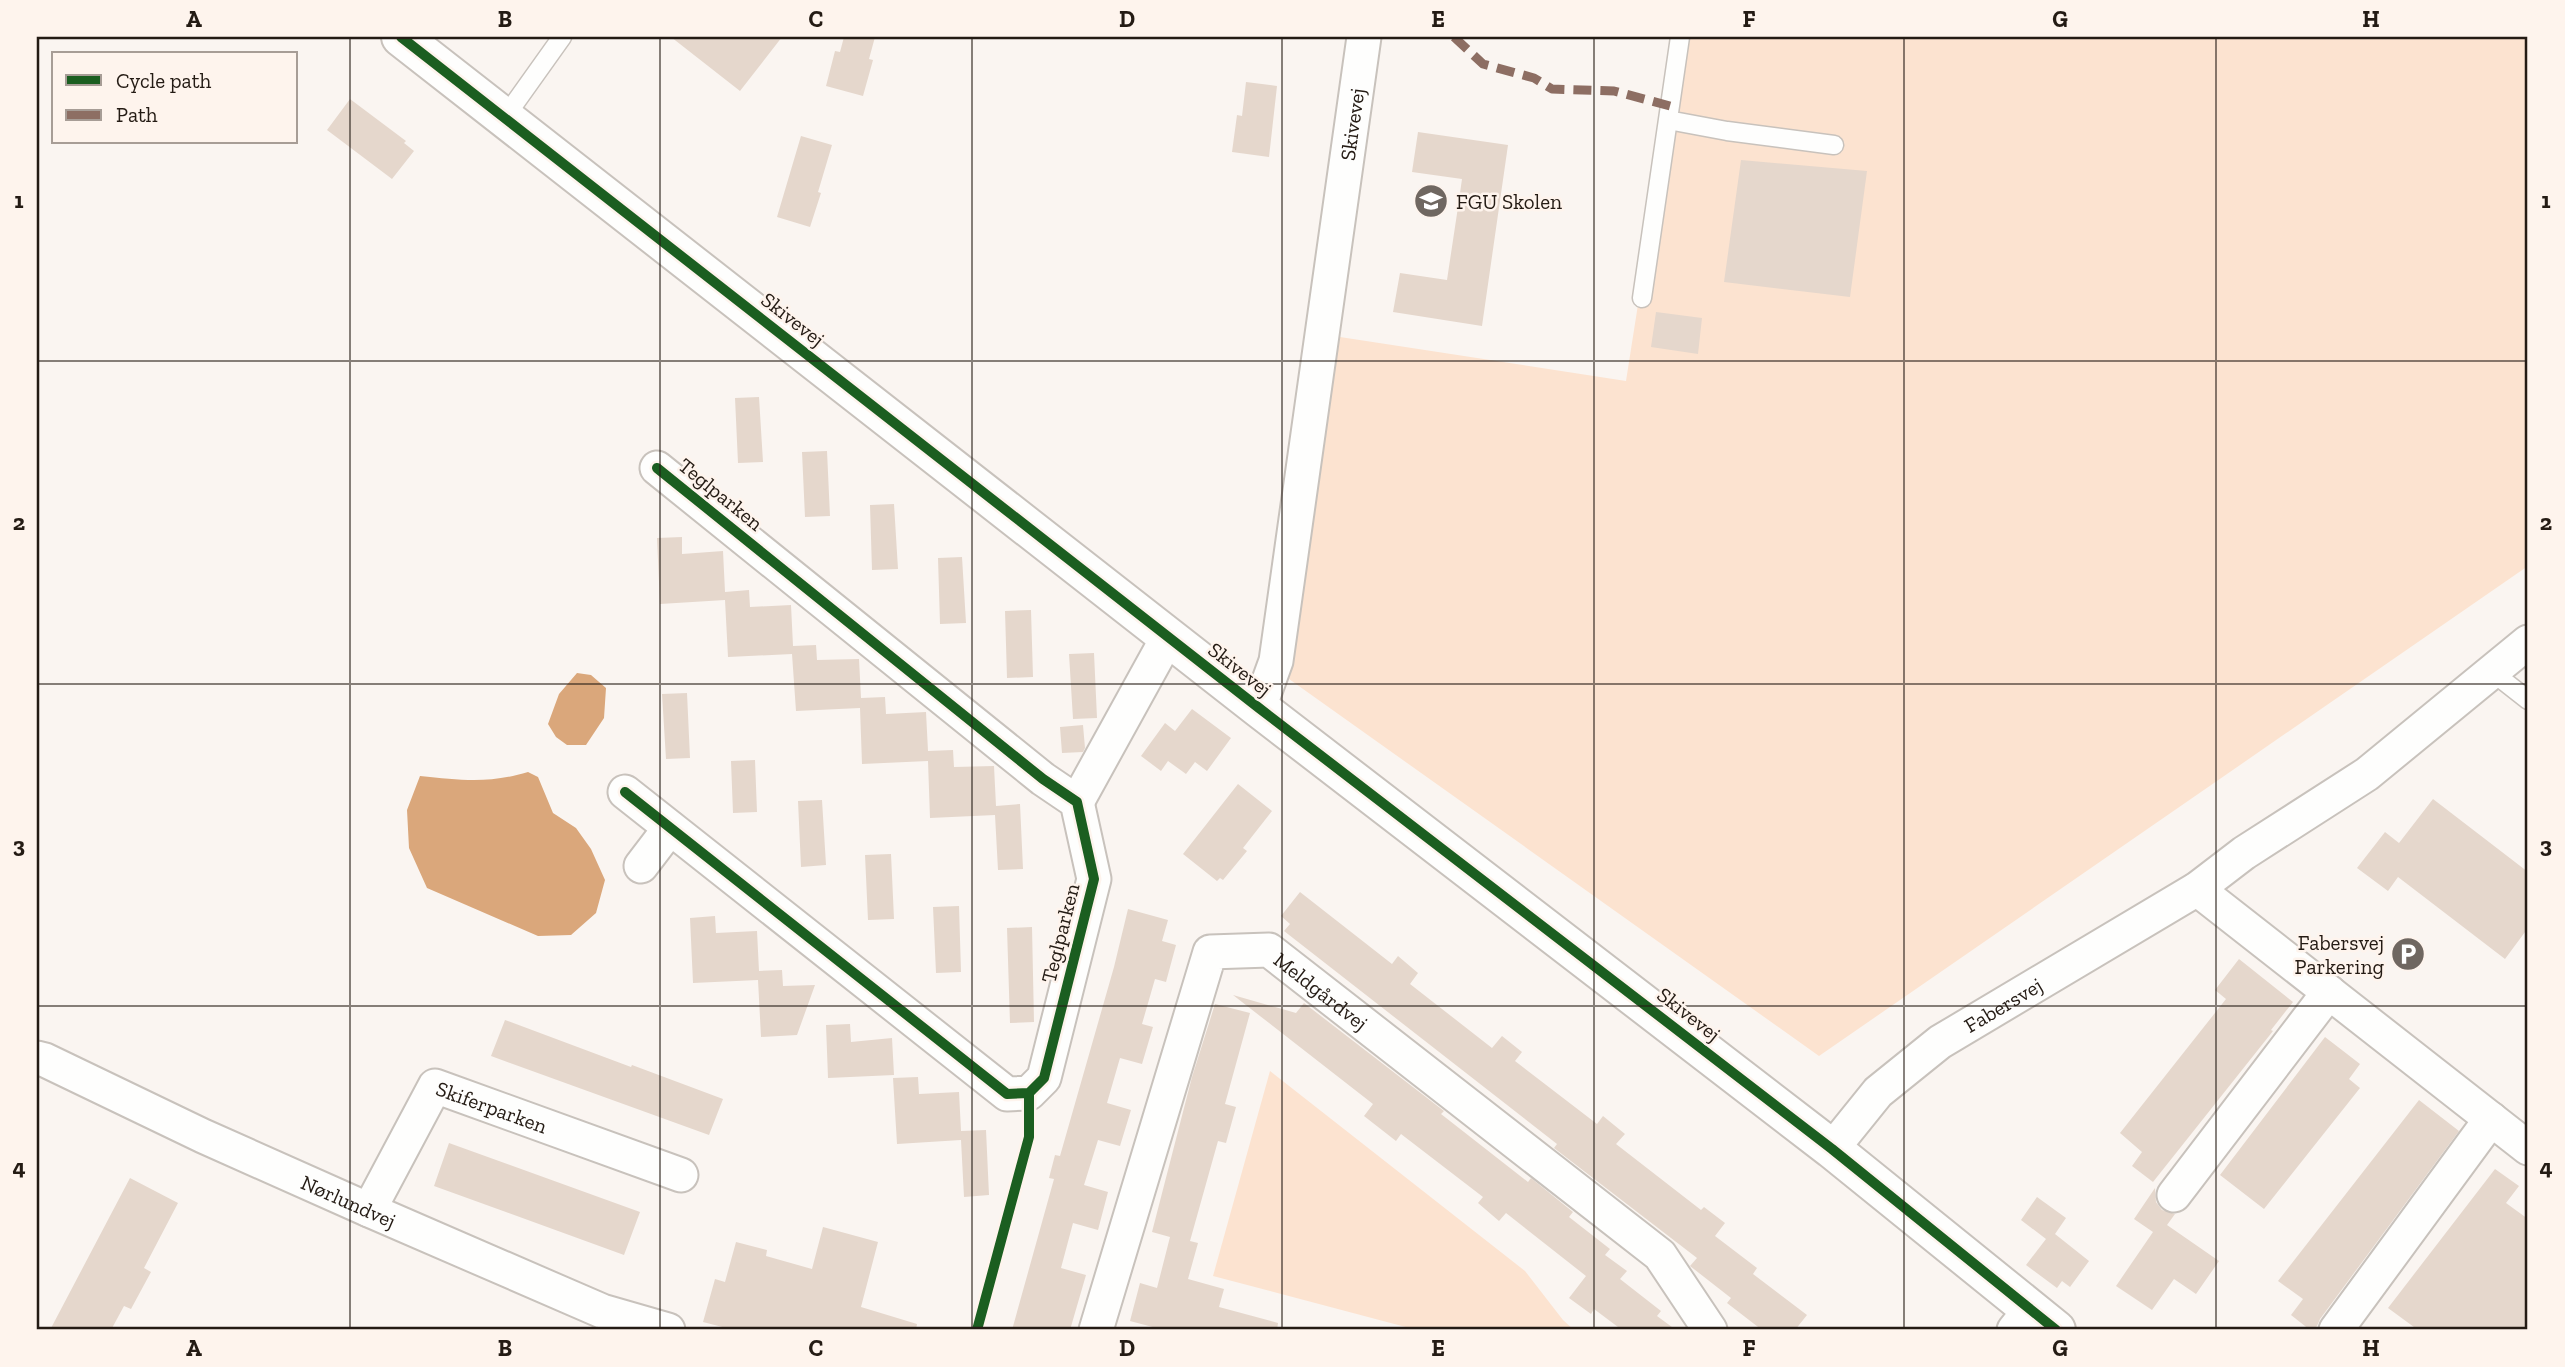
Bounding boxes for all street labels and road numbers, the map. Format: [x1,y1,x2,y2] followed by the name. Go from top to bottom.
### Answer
[1334,86,1370,162] street label: Skivevej
[756,287,829,352] street label: Skivevej
[674,452,768,536] street label: Teglparken
[1203,637,1276,702] street label: Skivevej
[1036,881,1084,985] street label: Teglparken
[1269,946,1373,1036] street label: Meldgårdvej
[1959,972,2047,1037] street label: Fabersvej
[1652,982,1725,1047] street label: Skivevej
[433,1075,551,1138] street label: Skiferparken
[297,1169,400,1234] street label: Nørlundvej

